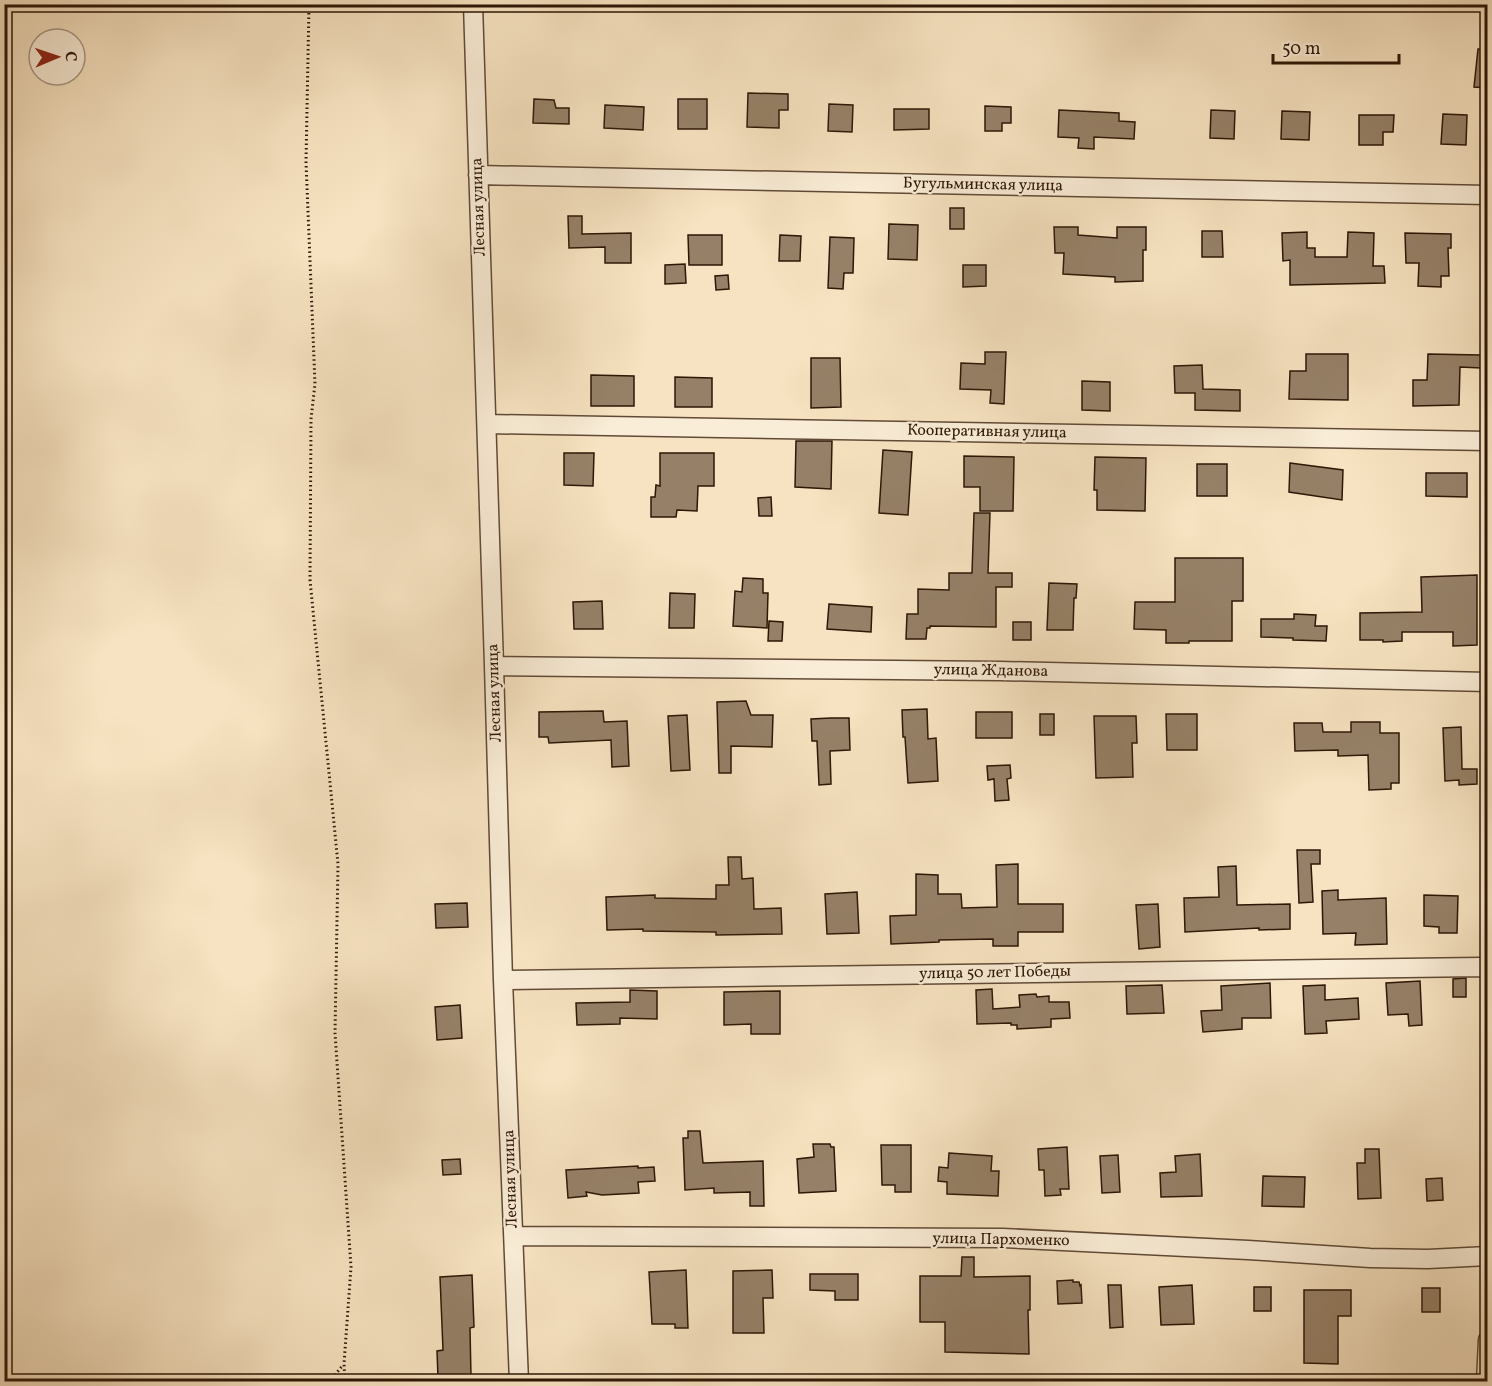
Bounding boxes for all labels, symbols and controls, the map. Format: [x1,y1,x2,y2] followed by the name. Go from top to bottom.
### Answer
[27,27,87,87] north arrow
[1273,27,1399,65] scale bar
[1282,37,1321,62] text: 50 m
[59,51,81,62] text: С
[466,157,492,257] street label: Лесная улица
[903,173,1063,197] street label: Бугульминская улица
[907,420,1067,444] street label: Кооперативная улица
[482,643,508,743] street label: Лесная улица
[933,659,1049,683] street label: улица Жданова
[919,961,1071,985] street label: улица 50 лет Победы
[498,1129,524,1229] street label: Лесная улица
[932,1228,1070,1252] street label: улица Пархоменко

